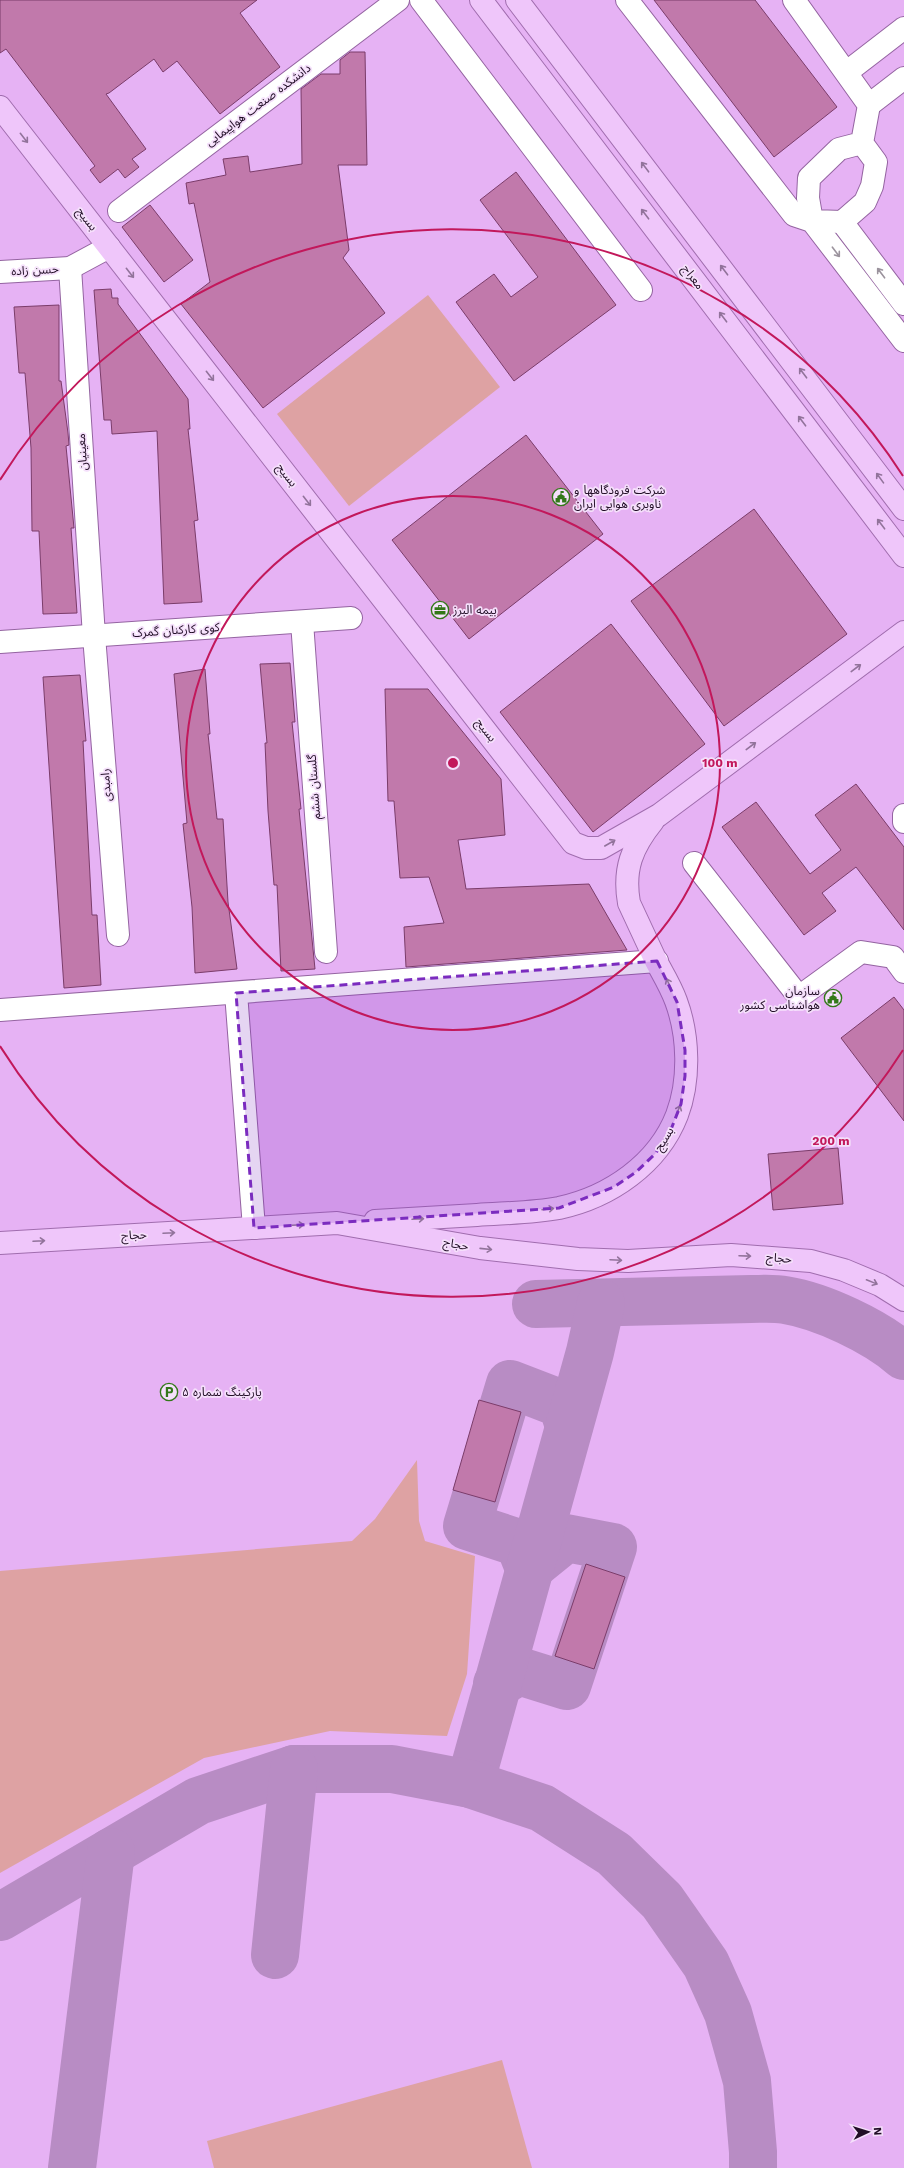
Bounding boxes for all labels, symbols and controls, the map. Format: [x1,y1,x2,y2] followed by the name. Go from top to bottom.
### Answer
[203,61,314,150] street label: دانشکده صنعت هواپیمایی
[20,132,28,143] one-way arrow
[641,161,649,172] one-way arrow
[72,205,100,235] street label: بسیج
[640,209,649,220] one-way arrow
[831,247,840,258] one-way arrow
[11,262,59,278] street label: حسن زاده
[678,262,707,293] street label: معراج
[720,265,728,276] one-way arrow
[876,267,885,278] one-way arrow
[125,268,134,279] one-way arrow
[719,312,728,323] one-way arrow
[799,368,807,379] one-way arrow
[205,370,214,381] one-way arrow
[798,415,807,426] one-way arrow
[74,433,90,471] street label: معینیان
[272,461,300,491] street label: بسیج
[876,473,884,484] one-way arrow
[574,483,665,511] place label: شرکت فرودگاهها و ناوبری هوایی ایران
[551,487,571,507] public building icon: شرکت فرودگاهها و ناوبری هوایی ایران
[302,495,311,506] one-way arrow
[876,519,885,530] one-way arrow
[430,600,450,620] office icon: بیمه البرز
[452,603,497,617] place label: بیمه البرز
[132,620,221,640] street label: کوی کارکنان گمرک
[850,664,861,672] one-way arrow
[471,716,499,746] street label: بسیج
[746,742,757,750] one-way arrow
[305,753,325,820] street label: گلستان ششم
[446,756,460,770] centre of rings
[702,756,738,770] text: 100 m
[98,768,114,802] street label: رامبدی
[604,838,616,846] one-way arrow
[665,979,672,991] one-way arrow
[739,984,820,1012] place label: سازمان هواشناسی کشور
[823,988,843,1008] public building icon: سازمان هواشناسی کشور
[675,1106,683,1118] one-way arrow
[651,1124,678,1155] street label: بسیج
[812,1134,850,1148] text: 200 m
[541,1205,554,1213] one-way arrow
[411,1215,424,1222] one-way arrow
[292,1222,305,1229] one-way arrow
[121,1227,147,1245] street label: حجاج
[162,1229,175,1236] one-way arrow
[442,1235,470,1255] street label: حجاج
[32,1237,45,1244] one-way arrow
[479,1245,492,1253] one-way arrow
[765,1250,792,1268] street label: حجاج
[739,1252,752,1260] one-way arrow
[609,1257,622,1264] one-way arrow
[865,1278,877,1286] one-way arrow
[159,1382,179,1402] parking icon: پارکینگ شماره ۵
[182,1385,262,1400] place label: پارکینگ شماره ۵
[848,2112,888,2152] north arrow
[871,2127,884,2136] text: N

